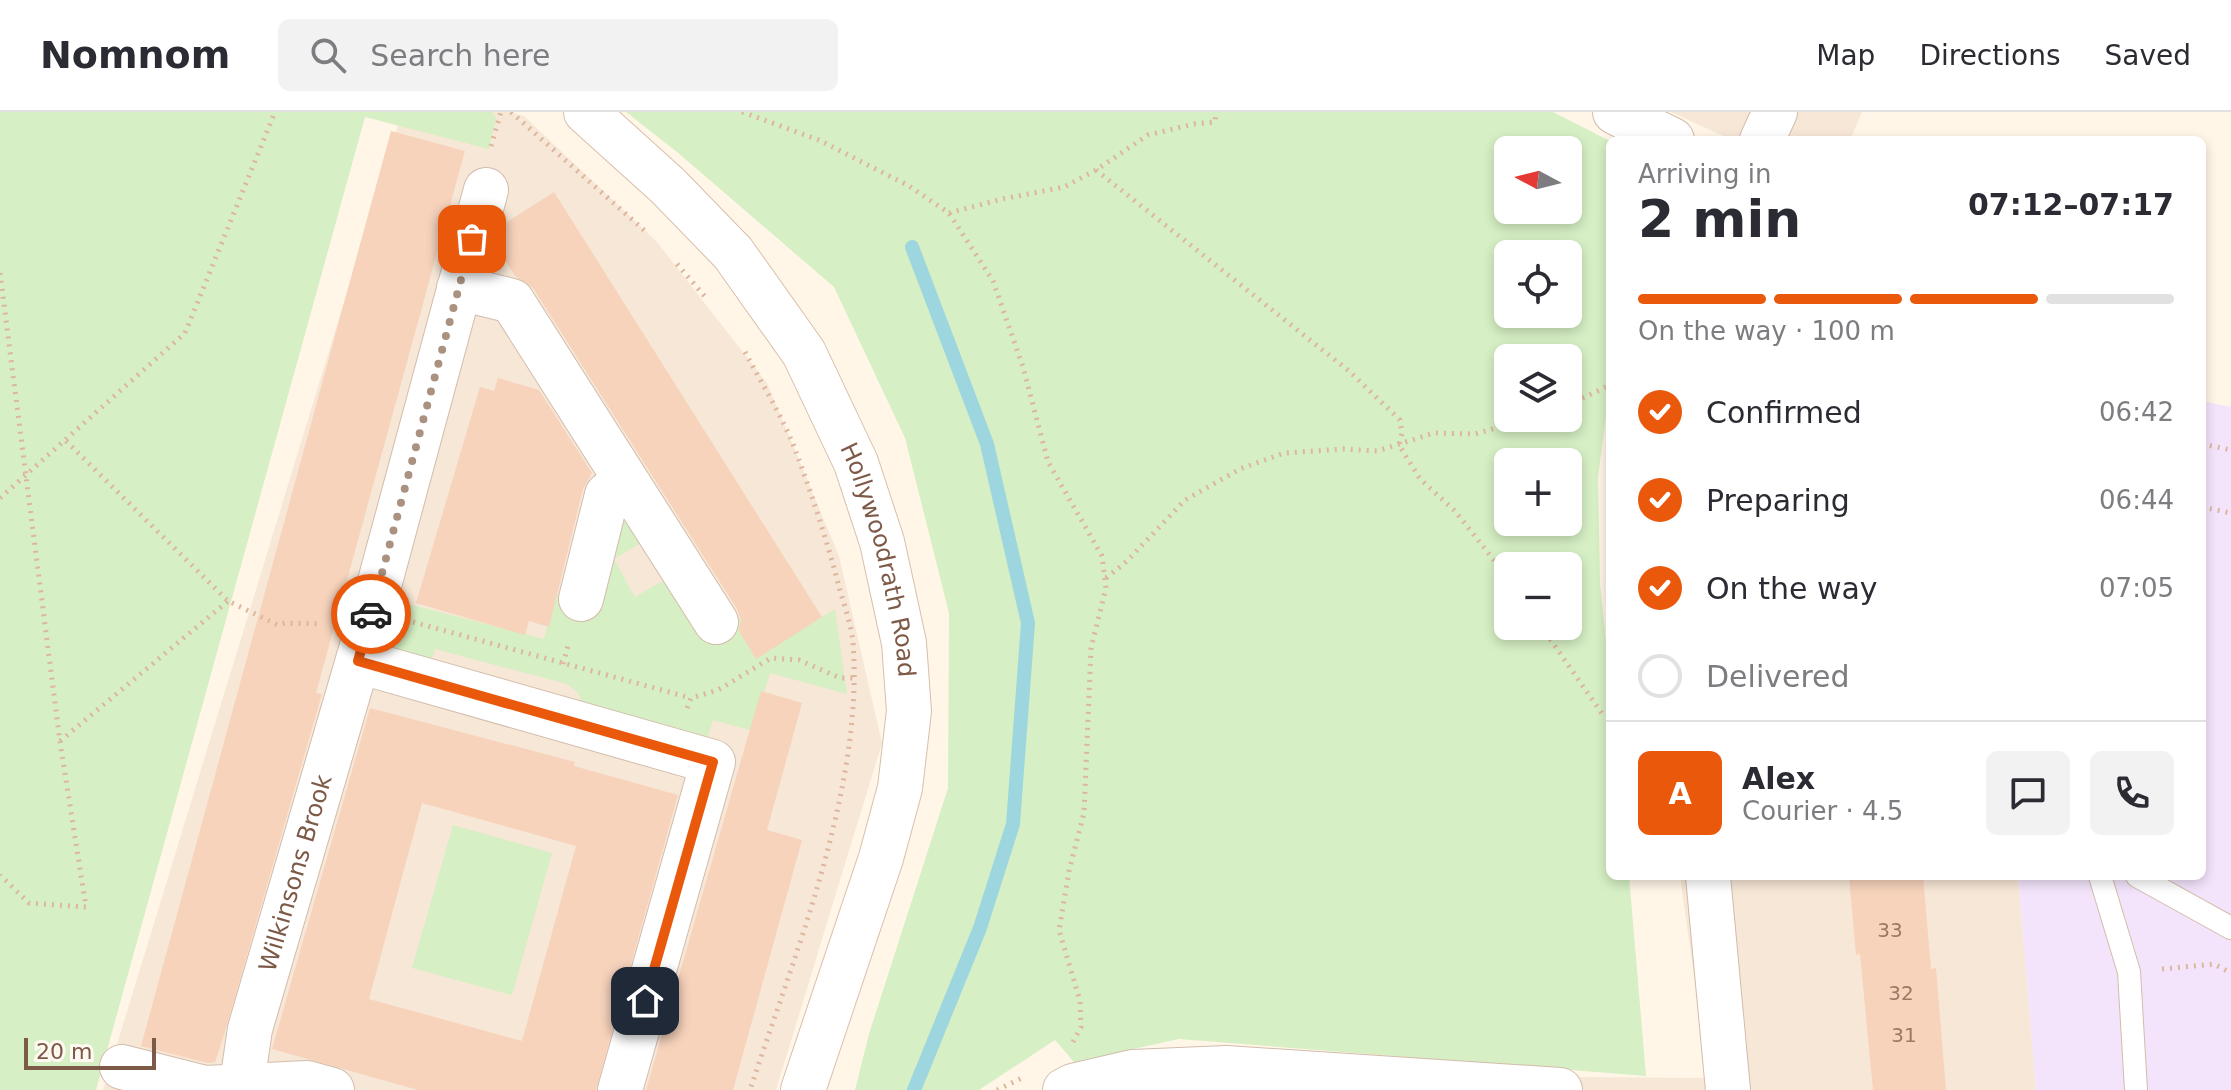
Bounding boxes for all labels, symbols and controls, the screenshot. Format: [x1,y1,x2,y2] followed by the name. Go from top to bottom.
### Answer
[278,19,838,91] search box
[40,33,230,77] text: Nomnom
[306,33,350,77] icon: search
[370,38,550,73] text: Search here
[1816,39,1875,72] text: Map
[1919,39,2060,72] text: Directions
[2104,39,2191,72] text: Saved
[1494,136,1582,224] north arrow
[1494,136,1582,640] map controls
[1638,159,1772,189] text: Arriving in
[1968,187,2174,222] text: 07:12–07:17
[1638,189,1801,249] text: 2 min
[438,205,506,273] pin
[450,217,494,261] icon: bag
[1494,240,1582,328] button: locate
[1638,316,1895,346] text: On the way · 100 m
[1494,344,1582,432] button: layers
[1638,390,1682,434] icon: check
[1706,395,1862,430] text: Confirmed
[2099,397,2174,427] text: 06:42
[834,438,920,678] street label: Hollywoodrath Road
[1494,448,1582,536] button: +
[1638,478,1682,522] icon: check
[1706,483,1850,518] text: Preparing
[2099,485,2174,515] text: 06:44
[1494,552,1582,640] button: −
[1638,566,1682,610] icon: check
[1706,571,1878,606] text: On the way
[2099,573,2174,603] text: 07:05
[331,574,411,654] courier
[349,592,393,636] icon: car
[1706,659,1850,694] text: Delivered
[1986,751,2070,835] button: chat
[2090,751,2174,835] button: phone
[1742,761,1815,796] text: Alex
[254,771,338,975] street label: Wilkinsons Brook
[1668,776,1692,811] text: A
[1742,796,1903,826] text: Courier · 4.5
[1877,918,1903,942] house number: 33
[611,967,679,1035] pin
[623,979,667,1023] icon: home
[1888,981,1914,1005] house number: 32
[1891,1023,1917,1047] house number: 31
[24,1034,156,1070] scale bar
[36,1039,92,1064] text: 20 m

